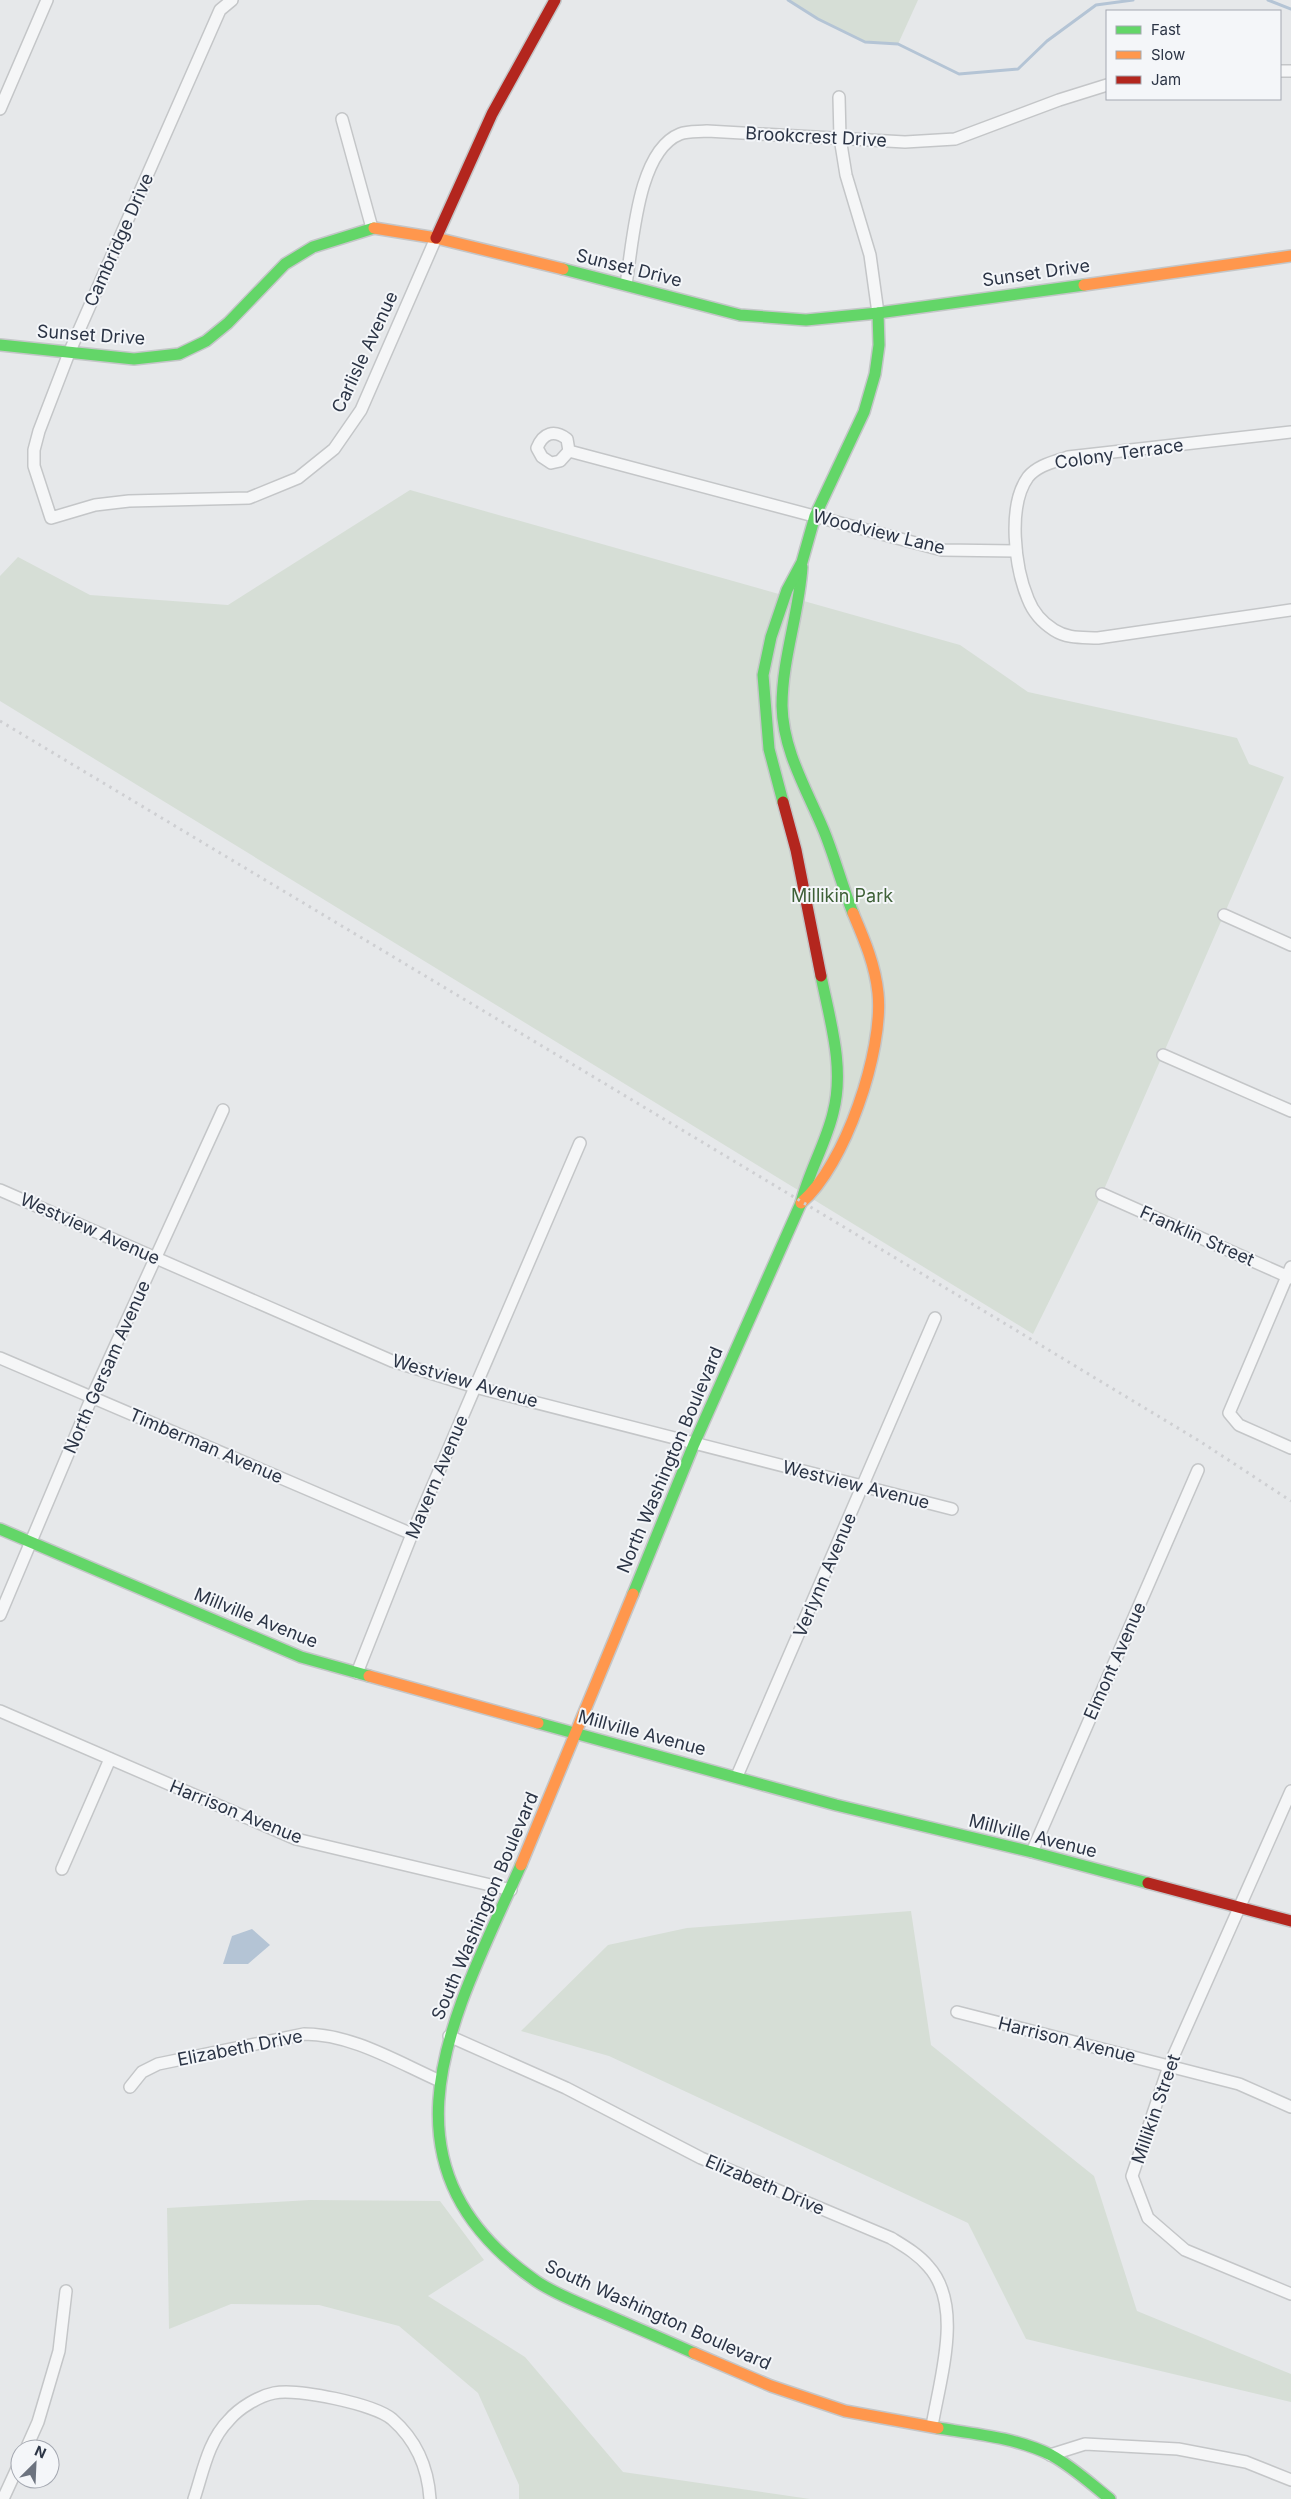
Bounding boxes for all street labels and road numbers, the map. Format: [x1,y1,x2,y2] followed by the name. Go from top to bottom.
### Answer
[745,122,887,151] street label: Brookcrest Drive
[80,170,157,310] street label: Cambridge Drive
[574,244,684,291] street label: Sunset Drive
[981,255,1091,290] street label: Sunset Drive
[327,288,402,416] street label: Carlisle Avenue
[36,320,146,349] street label: Sunset Drive
[1053,434,1185,473] street label: Colony Terrace
[811,505,947,558] street label: Woodview Lane
[17,1188,163,1269] street label: Westview Avenue
[1137,1201,1258,1270] street label: Franklin Street
[59,1277,154,1457] street label: North Gersam Avenue
[612,1344,727,1576] street label: North Washington Boulevard
[390,1350,540,1411] street label: Westview Avenue
[126,1404,286,1487] street label: Timberman Avenue
[401,1412,472,1542] street label: Mavern Avenue
[780,1456,932,1513] street label: Westview Avenue
[789,1509,860,1640] street label: Verlynn Avenue
[191,1583,321,1652] street label: Millville Avenue
[1079,1599,1150,1723] street label: Elmont Avenue
[576,1705,708,1760] street label: Millville Avenue
[167,1775,306,1848] street label: Harrison Avenue
[427,1789,542,2023] street label: South Washington Boulevard
[967,1809,1099,1862] street label: Millville Avenue
[996,2012,1138,2067] street label: Harrison Avenue
[175,2025,304,2070] street label: Elizabeth Drive
[1127,2051,1184,2166] street label: Millikin Street
[702,2150,828,2219] street label: Elizabeth Drive
[542,2255,774,2374] street label: South Washington Boulevard

